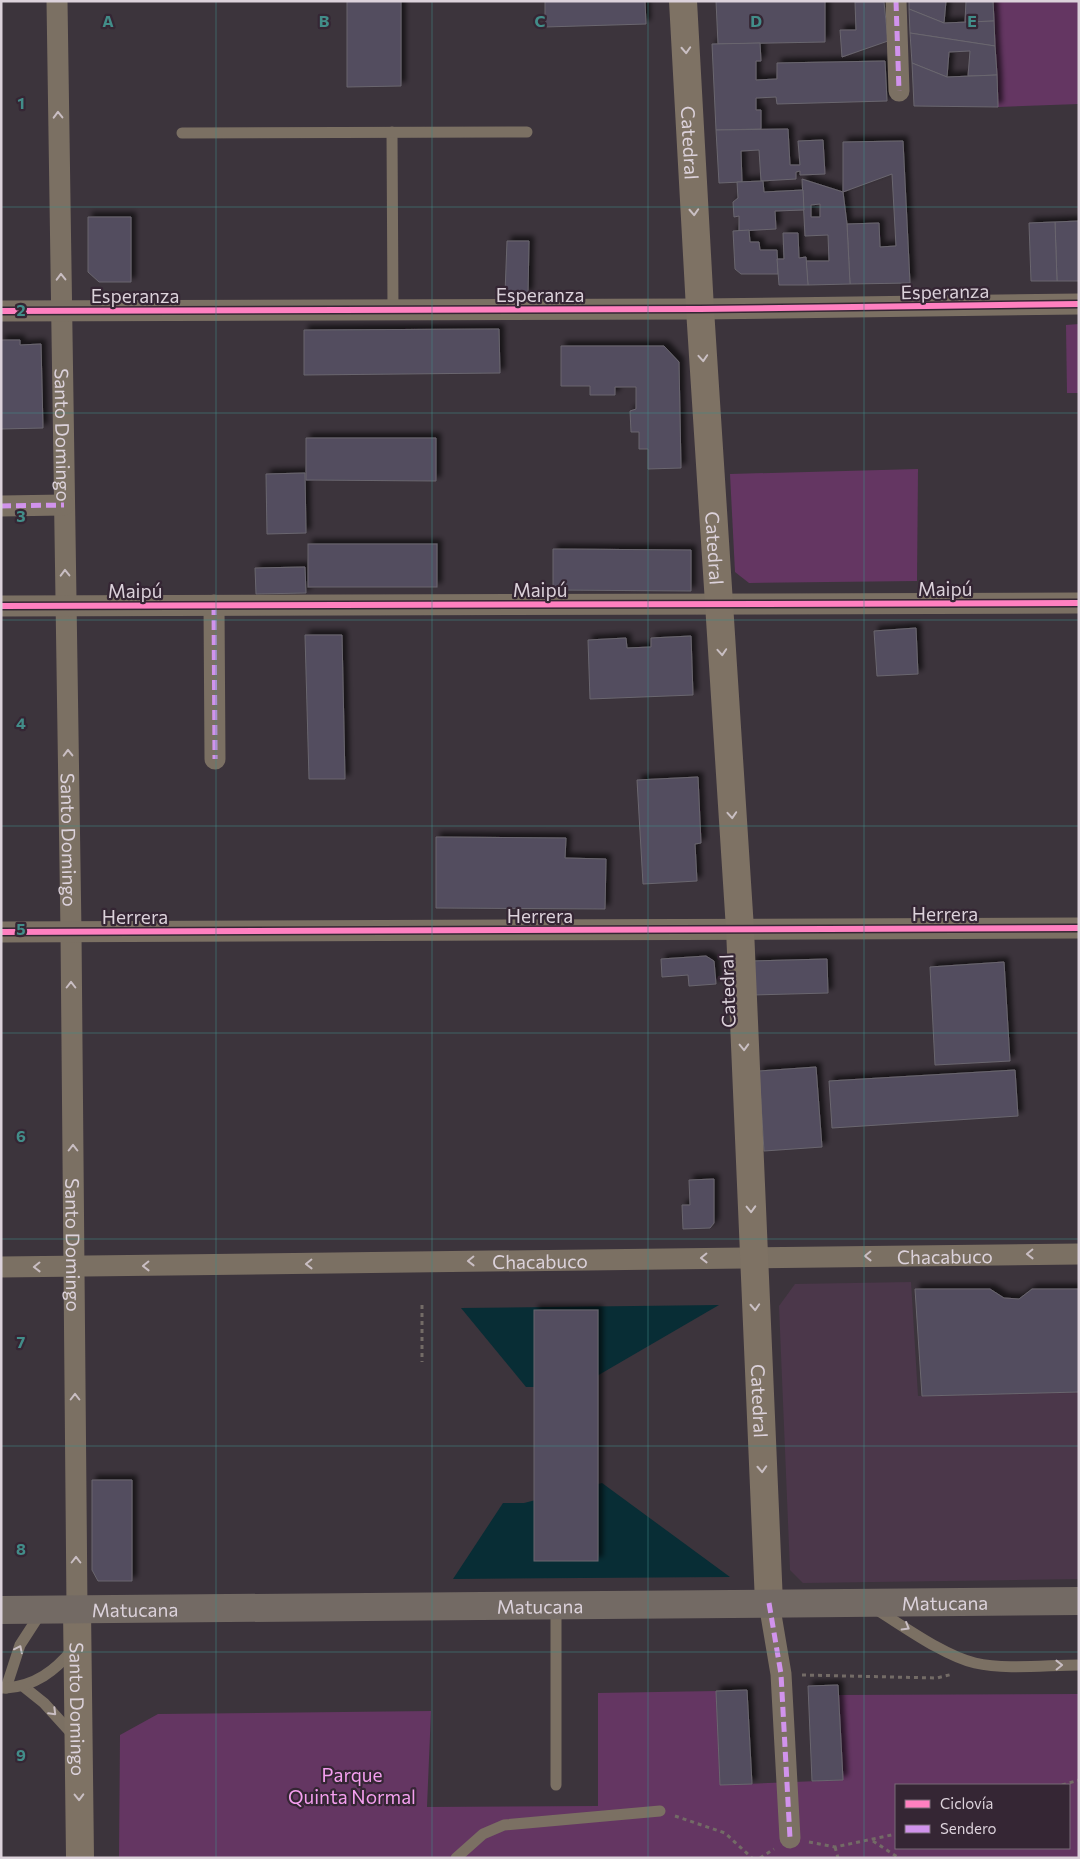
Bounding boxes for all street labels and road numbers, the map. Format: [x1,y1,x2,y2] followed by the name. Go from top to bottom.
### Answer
[677,105,704,180] street label: Catedral
[900,279,990,303] street label: Esperanza
[496,283,584,306] street label: Esperanza
[91,284,179,307] street label: Esperanza
[51,368,76,502] street label: Santo Domingo
[702,510,729,586] street label: Catedral
[918,577,972,600] street label: Maipú
[513,578,567,601] street label: Maipú
[108,579,162,602] street label: Maipú
[57,773,82,907] street label: Santo Domingo
[912,902,978,925] street label: Herrera
[507,904,573,927] street label: Herrera
[102,905,168,928] street label: Herrera
[714,954,740,1028] street label: Catedral
[62,1178,86,1312] street label: Santo Domingo
[897,1244,993,1268] street label: Chacabuco
[492,1248,588,1273] street label: Chacabuco
[747,1363,773,1438] street label: Catedral
[902,1590,988,1614] street label: Matucana
[497,1594,583,1617] street label: Matucana
[92,1597,178,1621] street label: Matucana
[66,1642,91,1776] street label: Santo Domingo

